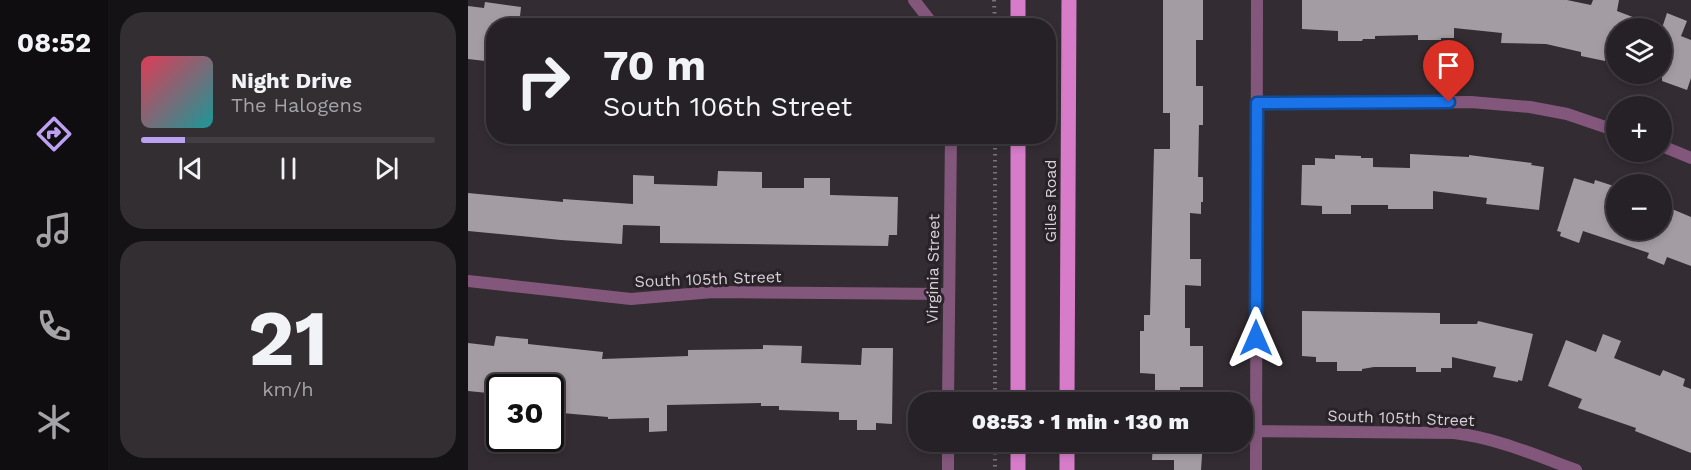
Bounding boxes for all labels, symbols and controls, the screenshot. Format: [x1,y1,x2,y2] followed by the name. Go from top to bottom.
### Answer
[1606,18,1672,240] map controls
[1606,18,1672,84] button: layers
[17,27,91,59] text: 08:52
[1423,40,1474,102] pin
[603,41,706,90] text: 70 m
[504,42,582,120] icon: right
[1432,49,1465,82] icon: arrive
[231,68,352,93] text: Night Drive
[603,91,852,123] text: South 106th Street
[231,93,363,117] text: The Halogens
[1606,96,1672,162] button: +
[33,113,75,155] icon: directions
[174,152,207,185] icon: previous
[272,152,305,185] icon: pause
[370,152,403,185] icon: next
[1041,160,1060,242] street label: Giles Road
[1606,174,1672,240] button: −
[33,209,75,251] icon: music
[923,214,943,324] street label: Virginia Street
[634,267,782,291] street label: South 105th Street
[248,292,328,384] text: 21
[33,305,75,347] icon: phone
[1224,306,1288,370] position arrow
[486,374,564,452] speed limit sign: 30
[262,377,314,401] text: km/h
[33,401,75,443] icon: climate
[1327,406,1475,430] street label: South 105th Street
[972,409,1189,434] text: 08:53 · 1 min · 130 m

